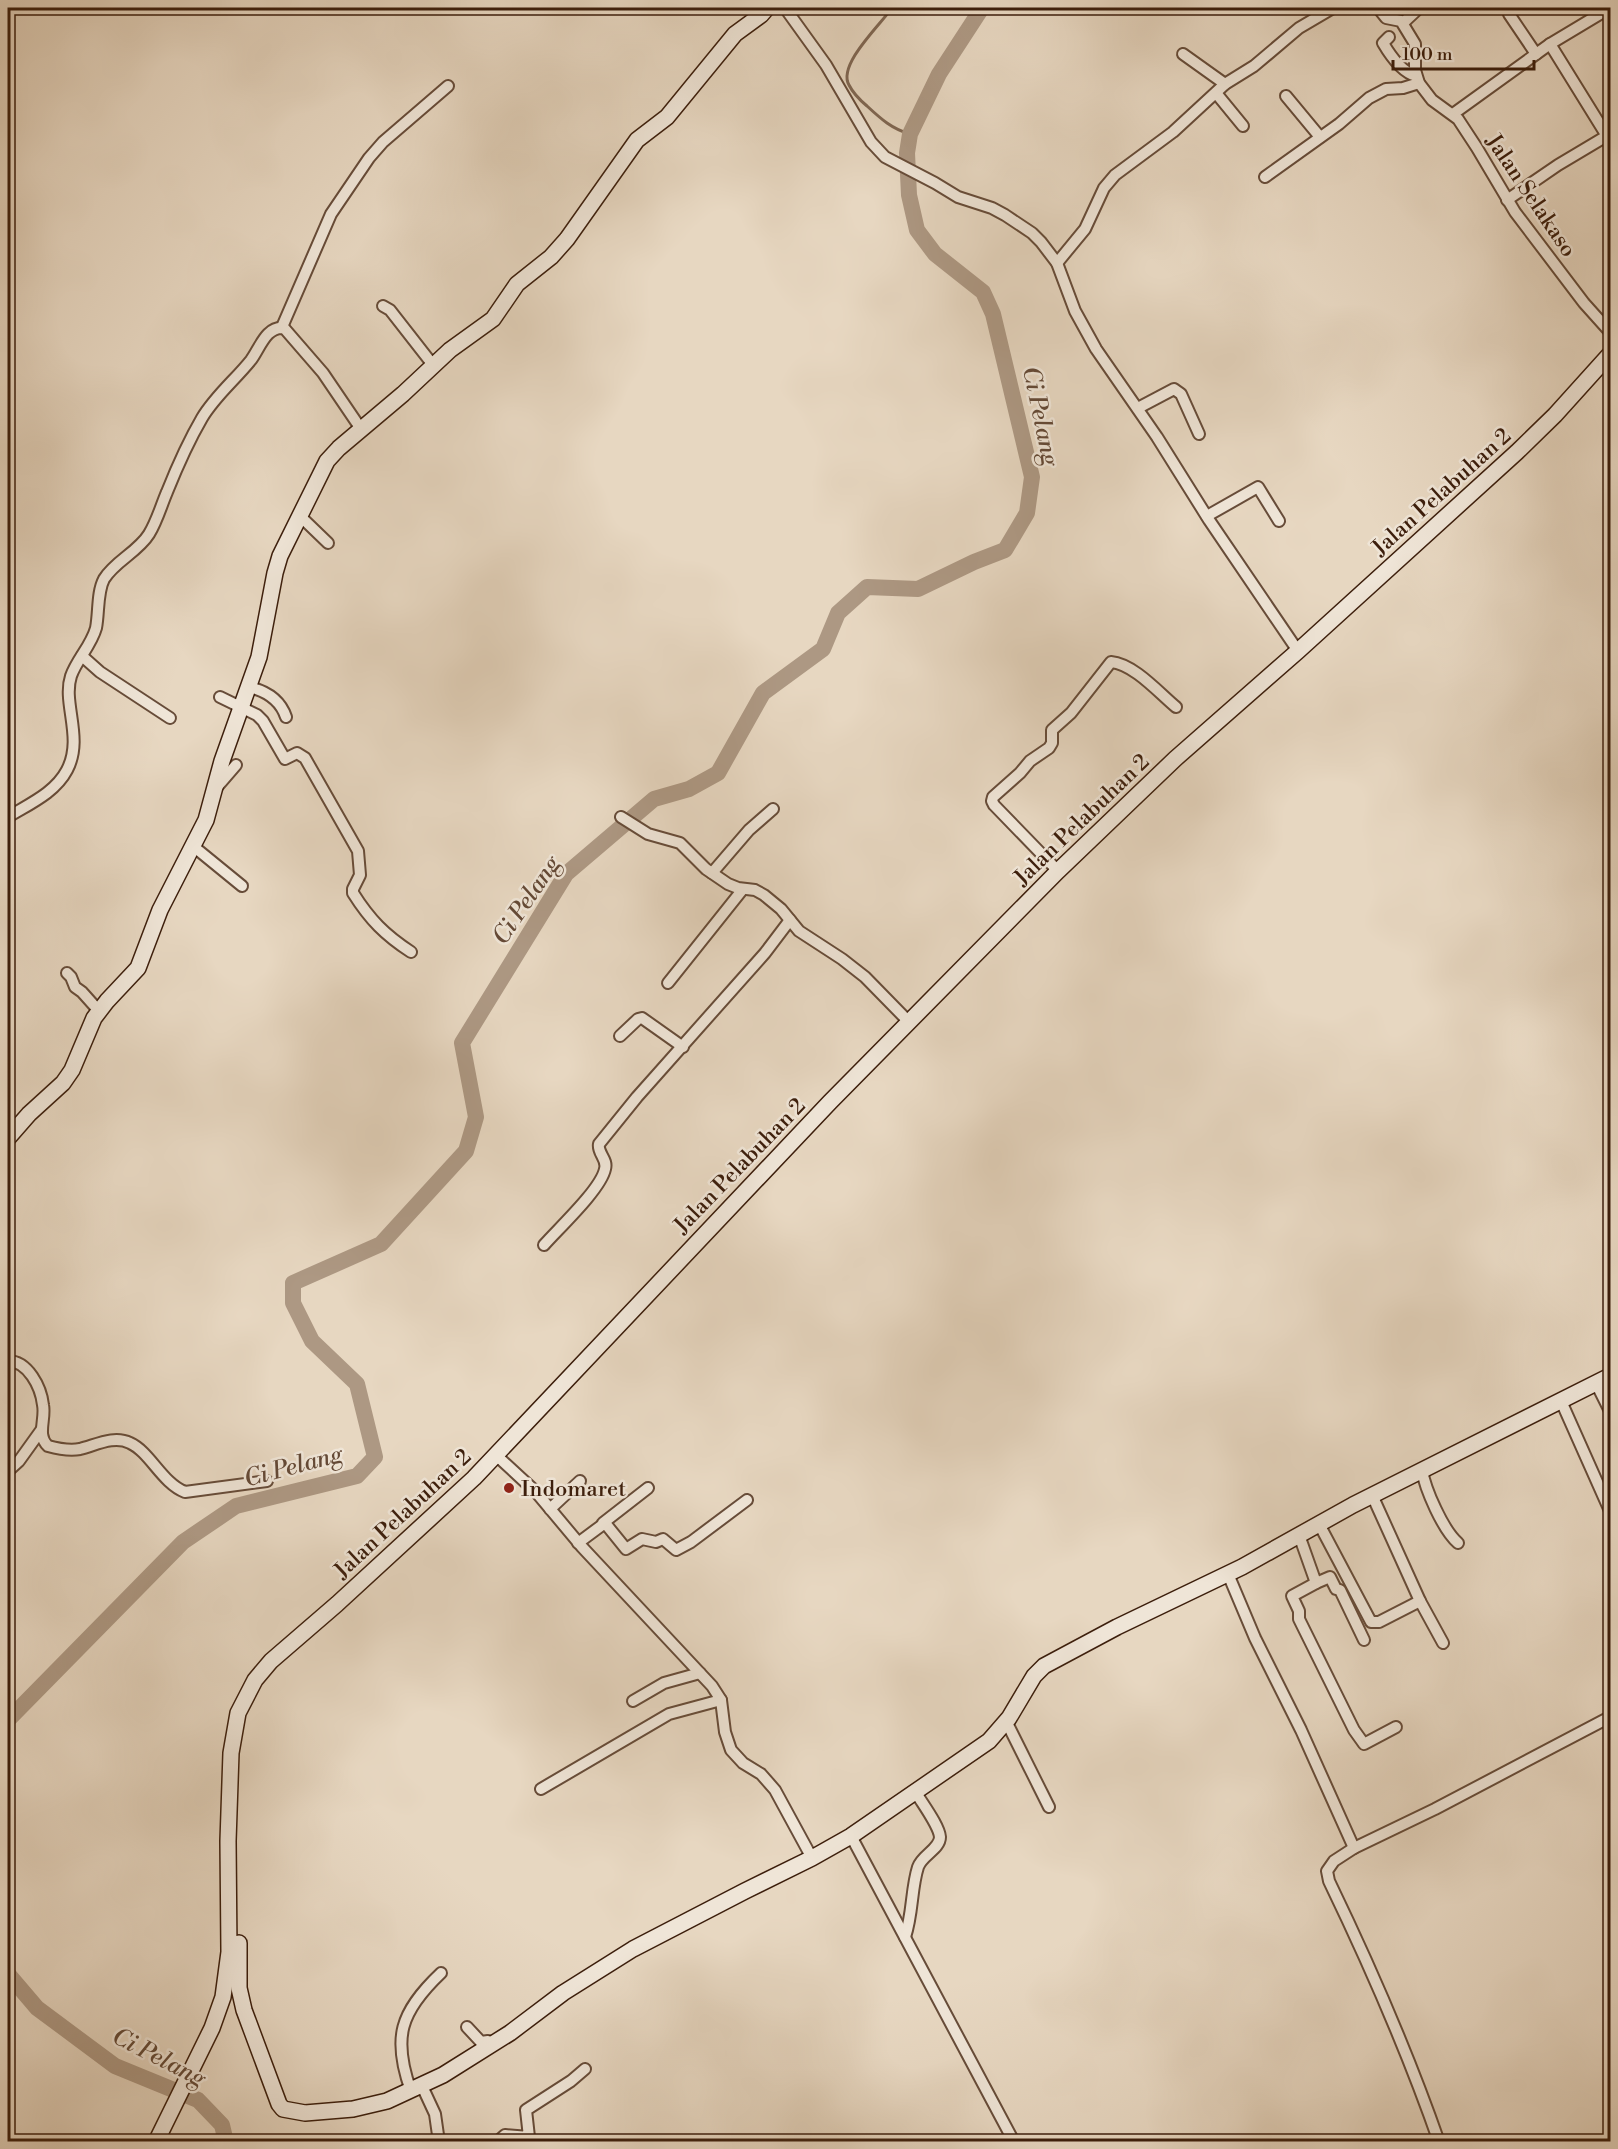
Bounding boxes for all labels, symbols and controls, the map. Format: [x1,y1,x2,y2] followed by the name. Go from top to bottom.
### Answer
[1393,33,1534,71] scale bar
[1402,43,1453,66] text: 100 m
[1479,128,1582,262] street label: Jalan Selakaso
[1015,364,1066,470] water label: Ci Pelang
[1366,423,1517,562] street label: Jalan Pelabuhan 2
[1008,749,1155,892] street label: Jalan Pelabuhan 2
[486,849,568,951] water label: Ci Pelang
[668,1093,811,1240] street label: Jalan Pelabuhan 2
[241,1439,347,1494] water label: Ci Pelang
[328,1444,477,1585] street label: Jalan Pelabuhan 2
[521,1476,626,1503] place label: Indomaret
[502,1481,516,1495] marker: Indomaret
[107,2022,212,2095] water label: Ci Pelang

